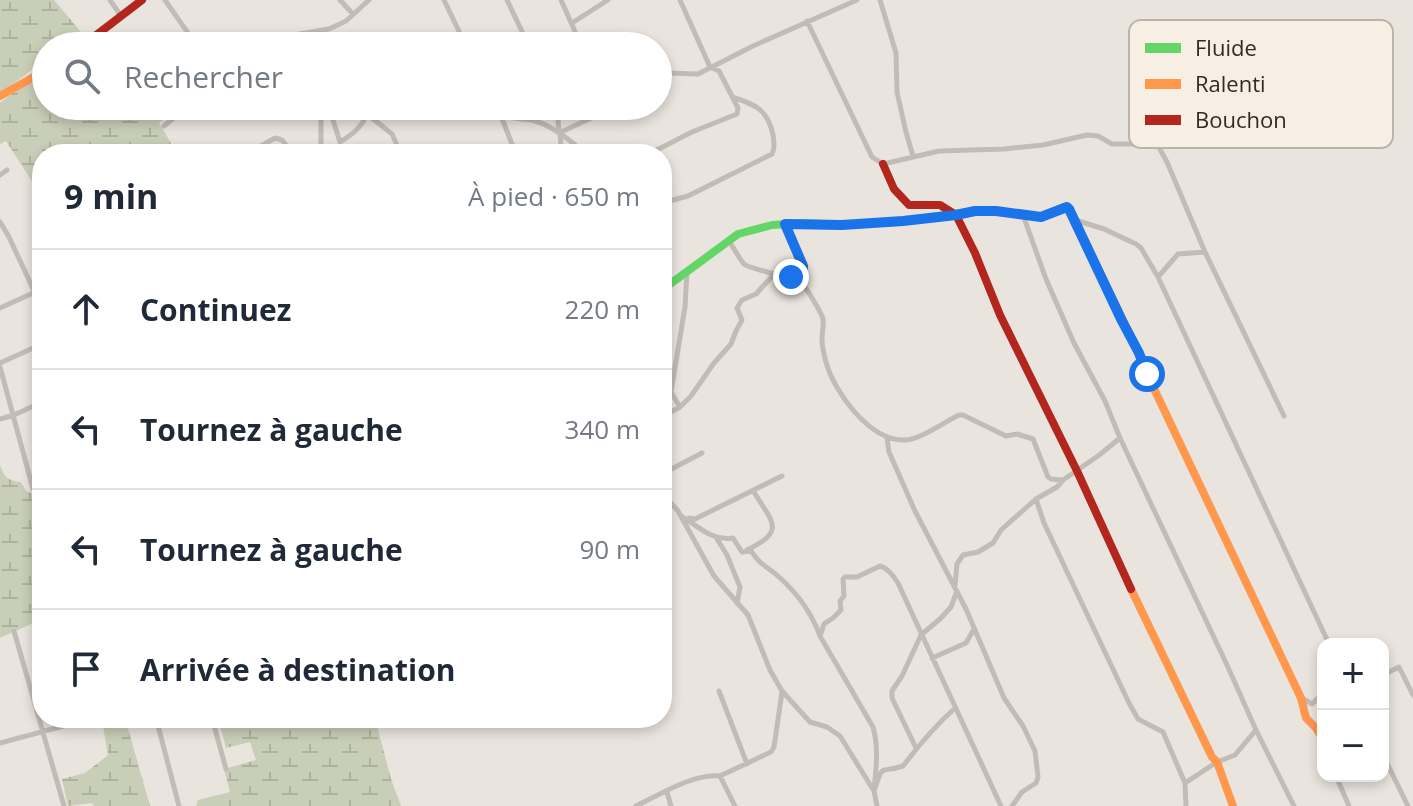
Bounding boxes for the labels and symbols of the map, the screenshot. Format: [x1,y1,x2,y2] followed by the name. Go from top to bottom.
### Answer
[1129,20,1393,148] legend
[1195,32,1257,62] text: Fluide
[1195,68,1266,98] text: Ralenti
[1195,104,1287,134] text: Bouchon
[773,259,809,295] route end
[1129,356,1165,392] route start

